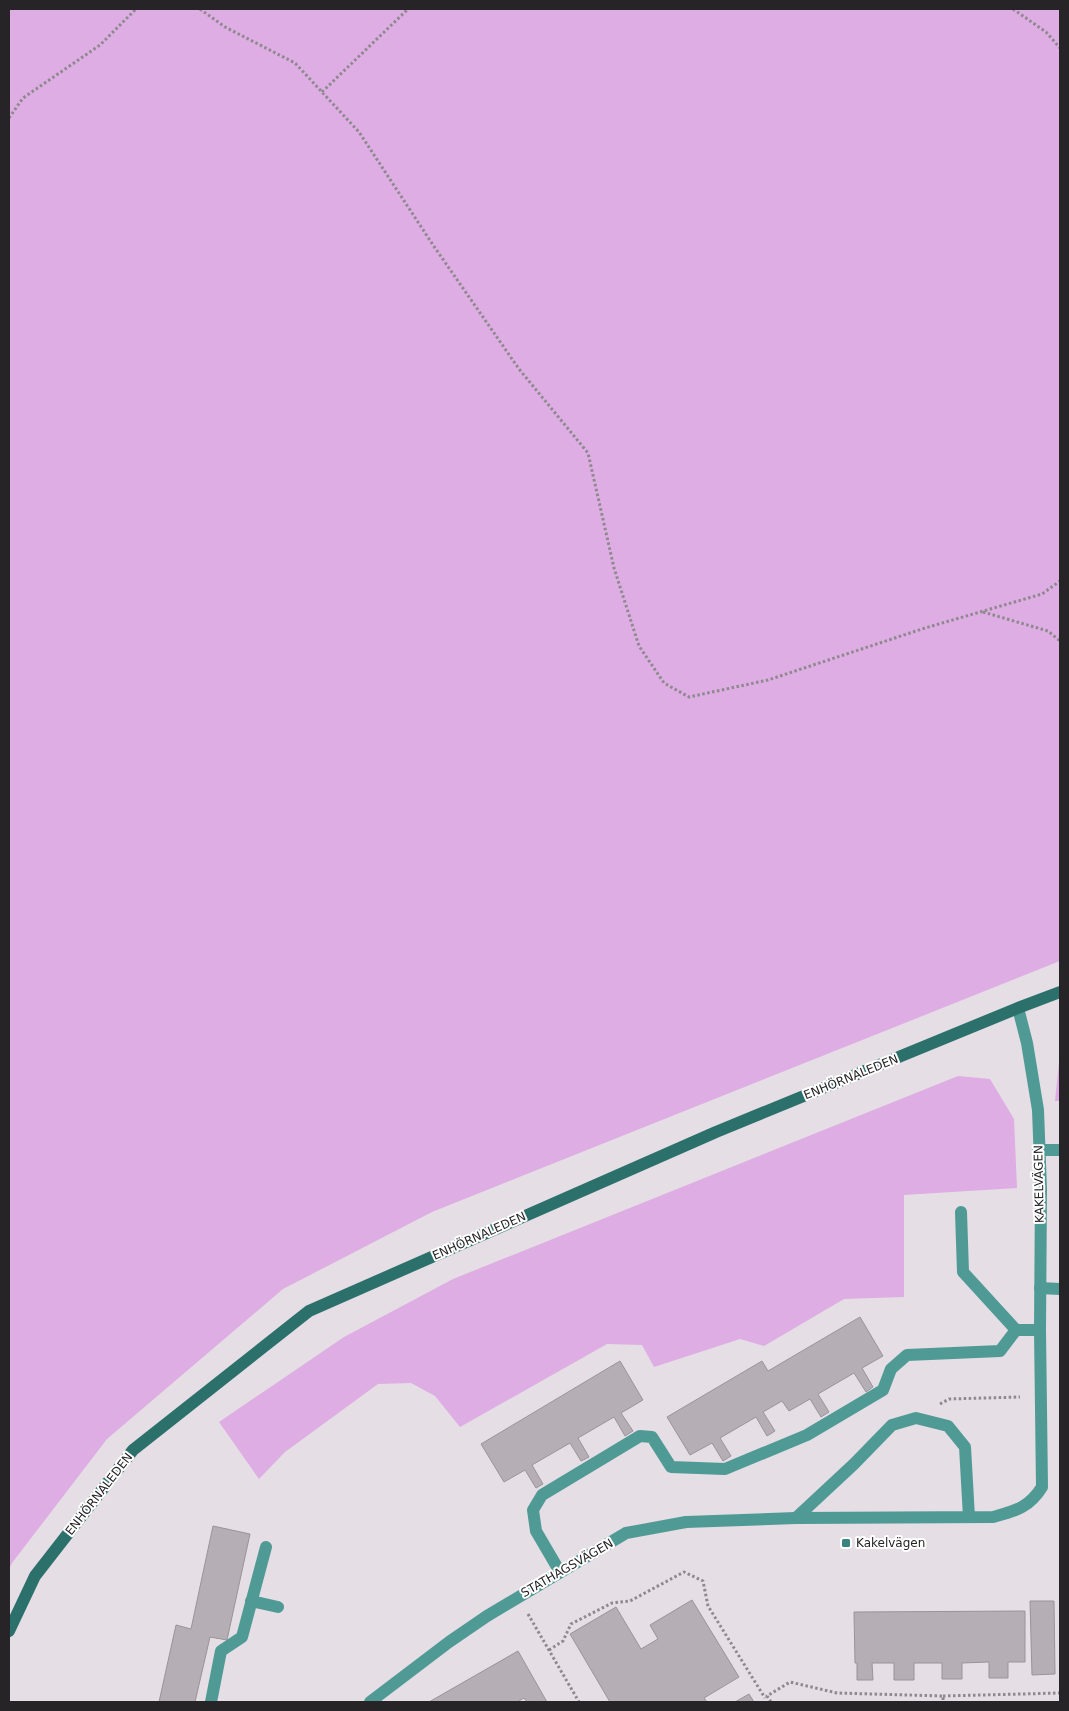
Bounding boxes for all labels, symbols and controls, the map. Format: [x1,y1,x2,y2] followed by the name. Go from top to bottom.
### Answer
[801,1050,900,1102] street label: ENHÖRNALEDEN
[1030,1145,1047,1223] street label: KAKELVÄGEN
[429,1207,528,1263] street label: ENHÖRNALEDEN
[61,1449,135,1538] street label: ENHÖRNALEDEN
[518,1535,615,1600] street label: STATHAGSVÄGEN
[856,1536,925,1550] place label: Kakelvägen
[840,1537,852,1549] marker: Kakelvägen

